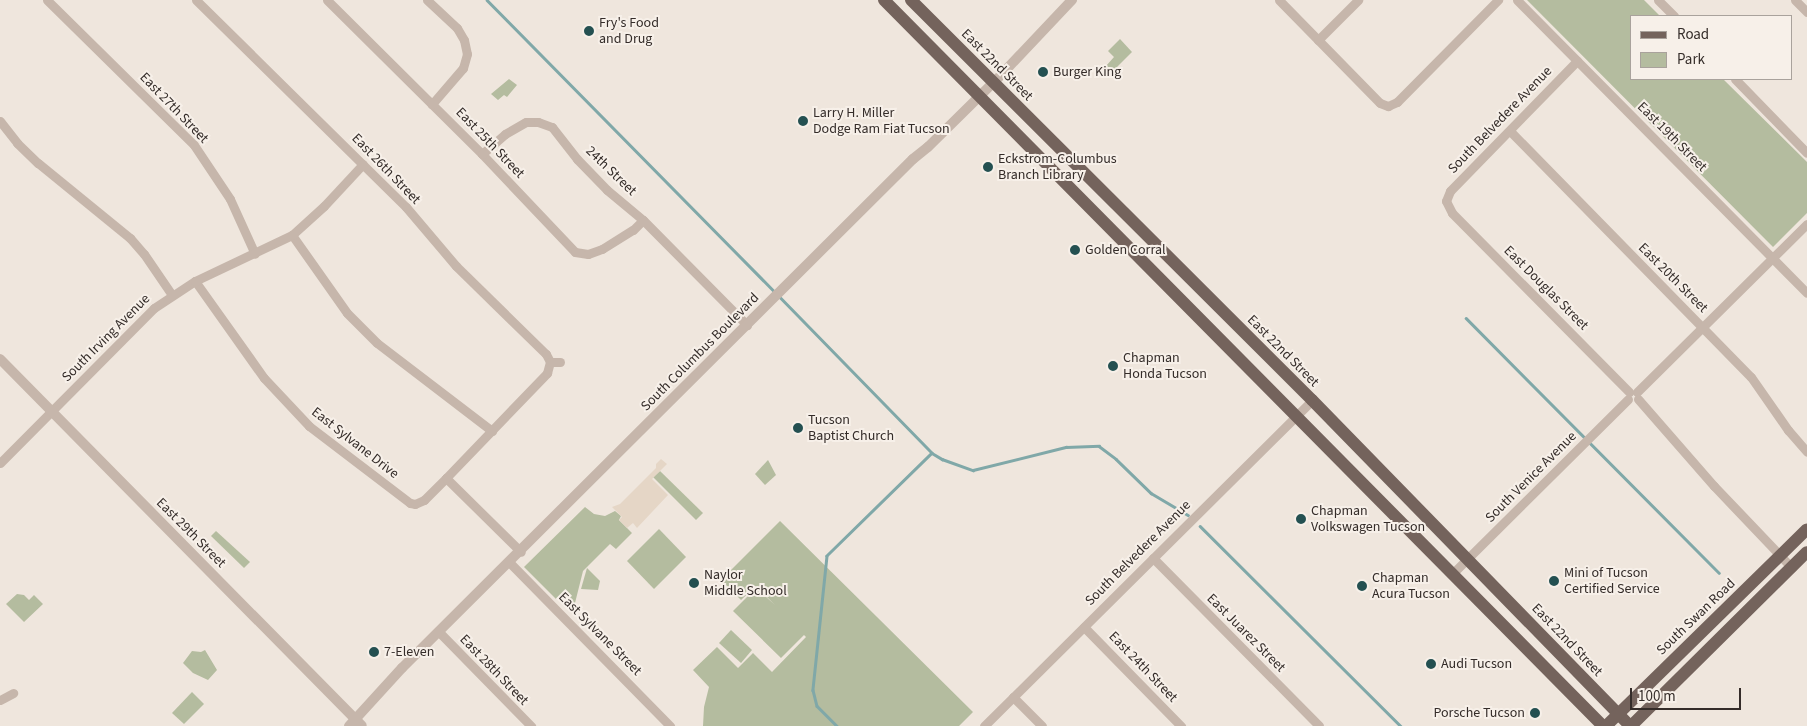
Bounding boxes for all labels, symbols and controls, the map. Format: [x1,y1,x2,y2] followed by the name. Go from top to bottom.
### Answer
[599,15,659,48] place label: Fry's Food and Drug
[1630,15,1792,80] legend
[1677,24,1709,45] text: Road
[583,25,595,37] marker: Fry's Food and Drug
[958,26,1036,104] street label: East 22nd Street
[1677,49,1705,70] text: Park
[1445,63,1555,177] street label: South Belvedere Avenue
[1053,64,1121,80] place label: Burger King
[1037,66,1049,78] marker: Burger King
[136,69,212,147] street label: East 27th Street
[1634,99,1710,175] street label: East 19th Street
[452,104,528,182] street label: East 25th Street
[813,105,950,138] place label: Larry H. Miller Dodge Ram Fiat Tucson
[797,115,809,127] marker: Larry H. Miller Dodge Ram Fiat Tucson
[348,130,424,208] street label: East 26th Street
[582,143,640,199] street label: 24th Street
[998,151,1117,184] place label: Eckstrom-Columbus Branch Library
[982,161,994,173] marker: Eckstrom-Columbus Branch Library
[1635,240,1711,316] street label: East 20th Street
[1085,242,1166,258] place label: Golden Corral
[1500,242,1592,334] street label: East Douglas Street
[1069,244,1081,256] marker: Golden Corral
[637,289,763,415] street label: South Columbus Boulevard
[59,291,153,385] street label: South Irving Avenue
[1244,312,1322,390] street label: East 22nd Street
[1123,350,1207,382] place label: Chapman Honda Tucson
[1107,360,1119,372] marker: Chapman Honda Tucson
[308,404,402,482] street label: East Sylvane Drive
[808,412,894,444] place label: Tucson Baptist Church
[792,422,804,434] marker: Tucson Baptist Church
[1482,428,1580,526] street label: South Venice Avenue
[153,495,229,571] street label: East 29th Street
[1082,497,1194,609] street label: South Belvedere Avenue
[1311,503,1425,536] place label: Chapman Volkswagen Tucson
[1295,513,1307,525] marker: Chapman Volkswagen Tucson
[1564,565,1660,598] place label: Mini of Tucson Certified Service
[704,567,787,600] place label: Naylor Middle School
[1372,570,1450,602] place label: Chapman Acura Tucson
[1548,575,1560,587] marker: Mini of Tucson Certified Service
[1653,575,1739,659] street label: South Swan Road
[688,577,700,589] marker: Naylor Middle School
[1356,580,1368,592] marker: Chapman Acura Tucson
[555,589,645,679] street label: East Sylvane Street
[1203,590,1289,676] street label: East Juarez Street
[1528,600,1606,680] street label: East 22nd Street
[1105,628,1181,706] street label: East 24th Street
[456,631,532,709] street label: East 28th Street
[384,644,434,660] place label: 7-Eleven
[368,646,380,658] marker: 7-Eleven
[1441,656,1512,672] place label: Audi Tucson
[1425,658,1437,670] marker: Audi Tucson
[1632,678,1743,710] scale bar
[1638,686,1676,707] text: 100 m
[1433,705,1525,721] place label: Porsche Tucson
[1529,707,1541,719] marker: Porsche Tucson

